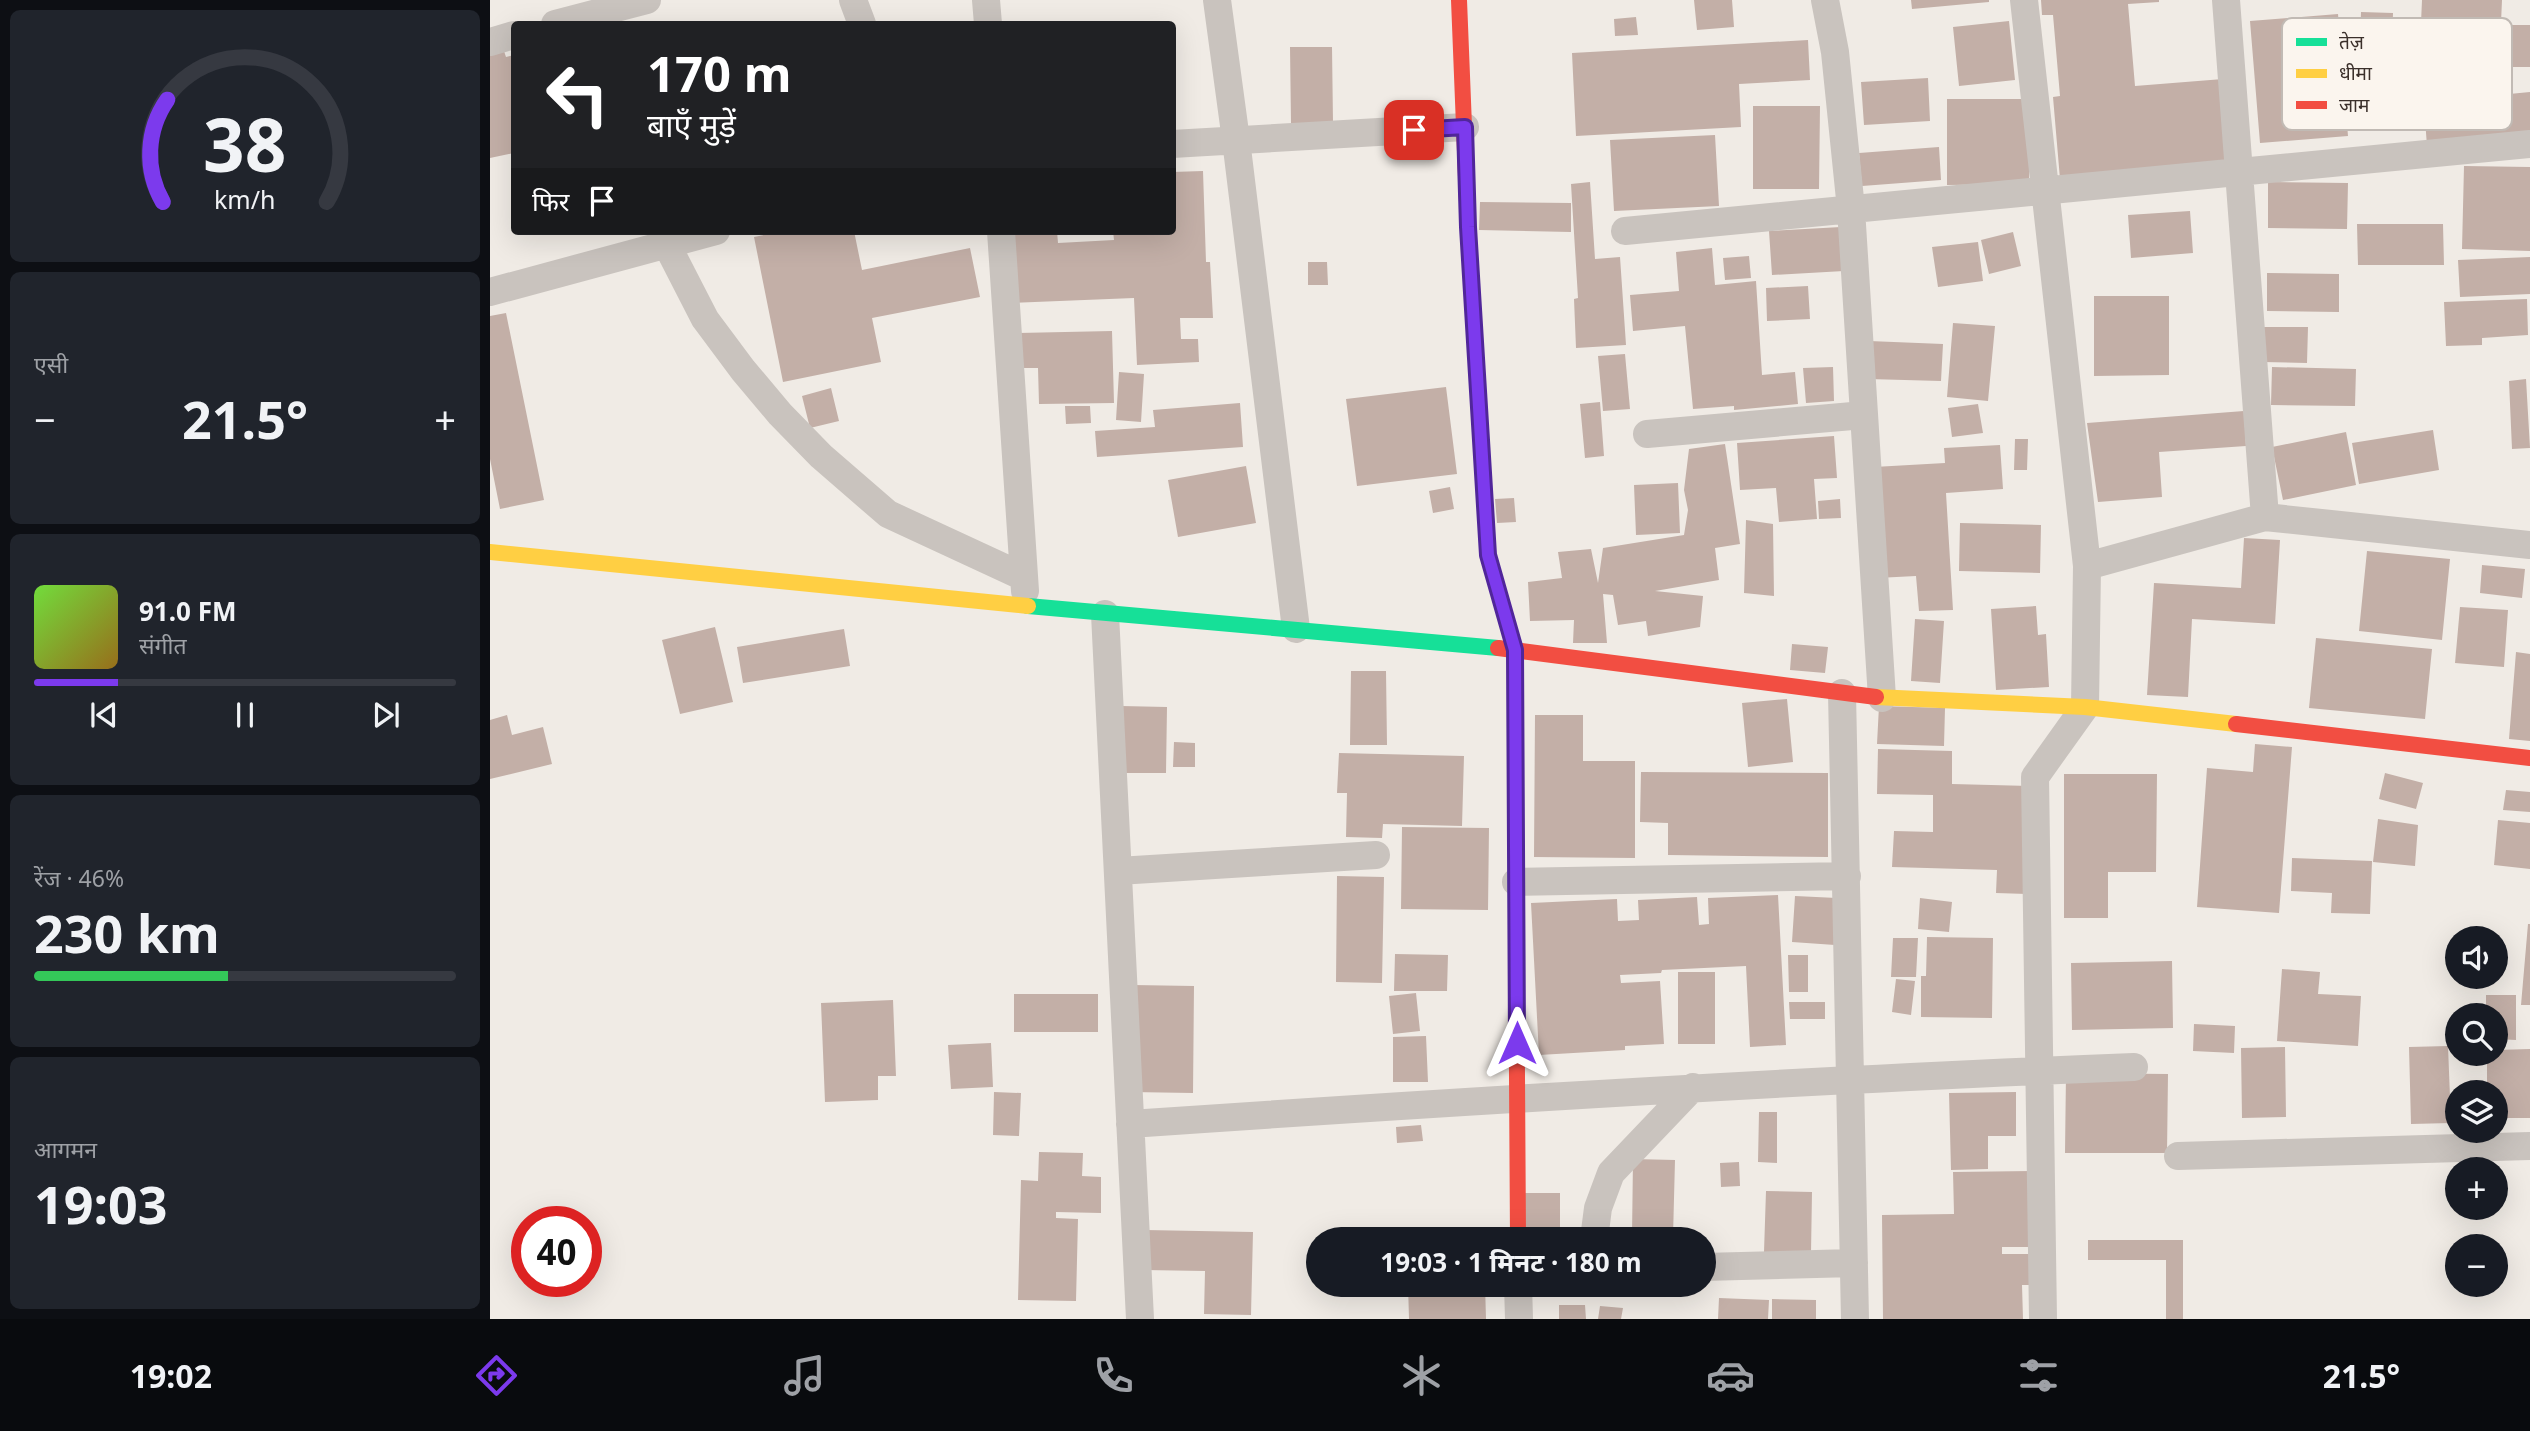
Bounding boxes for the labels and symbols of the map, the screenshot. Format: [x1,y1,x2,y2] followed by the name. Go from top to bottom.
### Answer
[2282,18,2512,130] legend
[2339,29,2365,55] text: तेज़
[2339,60,2373,86] text: धीमा
[2339,92,2370,118] text: जाम
[1384,100,1444,160] pin
[1480,1006,1554,1080] position arrow
[511,1206,602,1297] speed limit sign: 40

